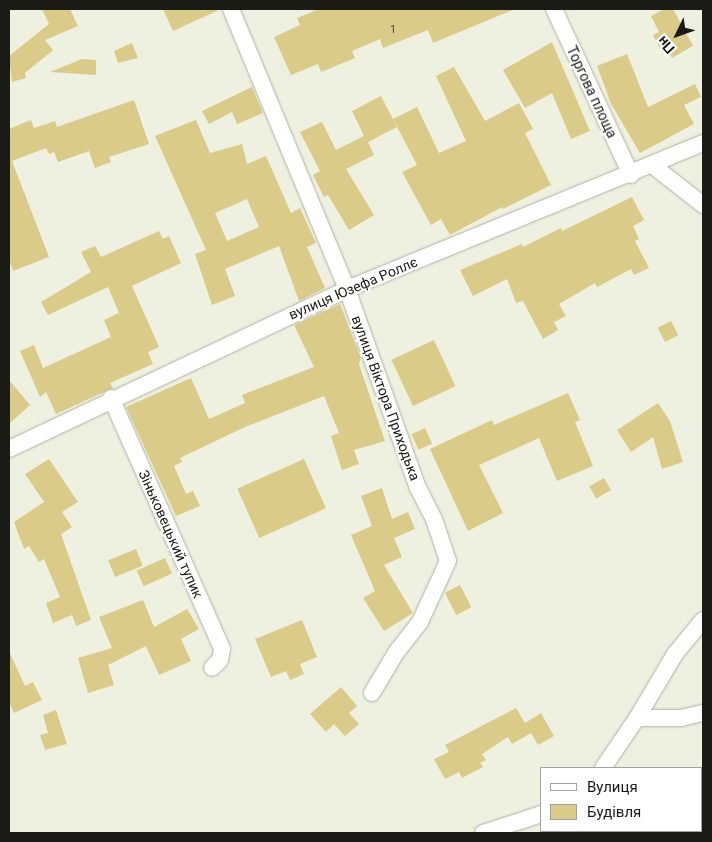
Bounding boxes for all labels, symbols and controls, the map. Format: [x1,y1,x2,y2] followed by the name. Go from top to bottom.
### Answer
[652,10,702,60] north arrow
[390,23,396,37] house number: 1
[654,33,678,57] text: Пн
[563,43,621,141] street label: Торгова площа
[286,253,420,323] street label: вулиця Юзефа Роллє
[348,313,424,483] street label: вулиця Віктора Приходька
[135,467,207,601] street label: Зіньковецький тупик
[540,767,702,832] legend
[587,778,638,796] text: Вулиця
[587,803,641,821] text: Будівля

